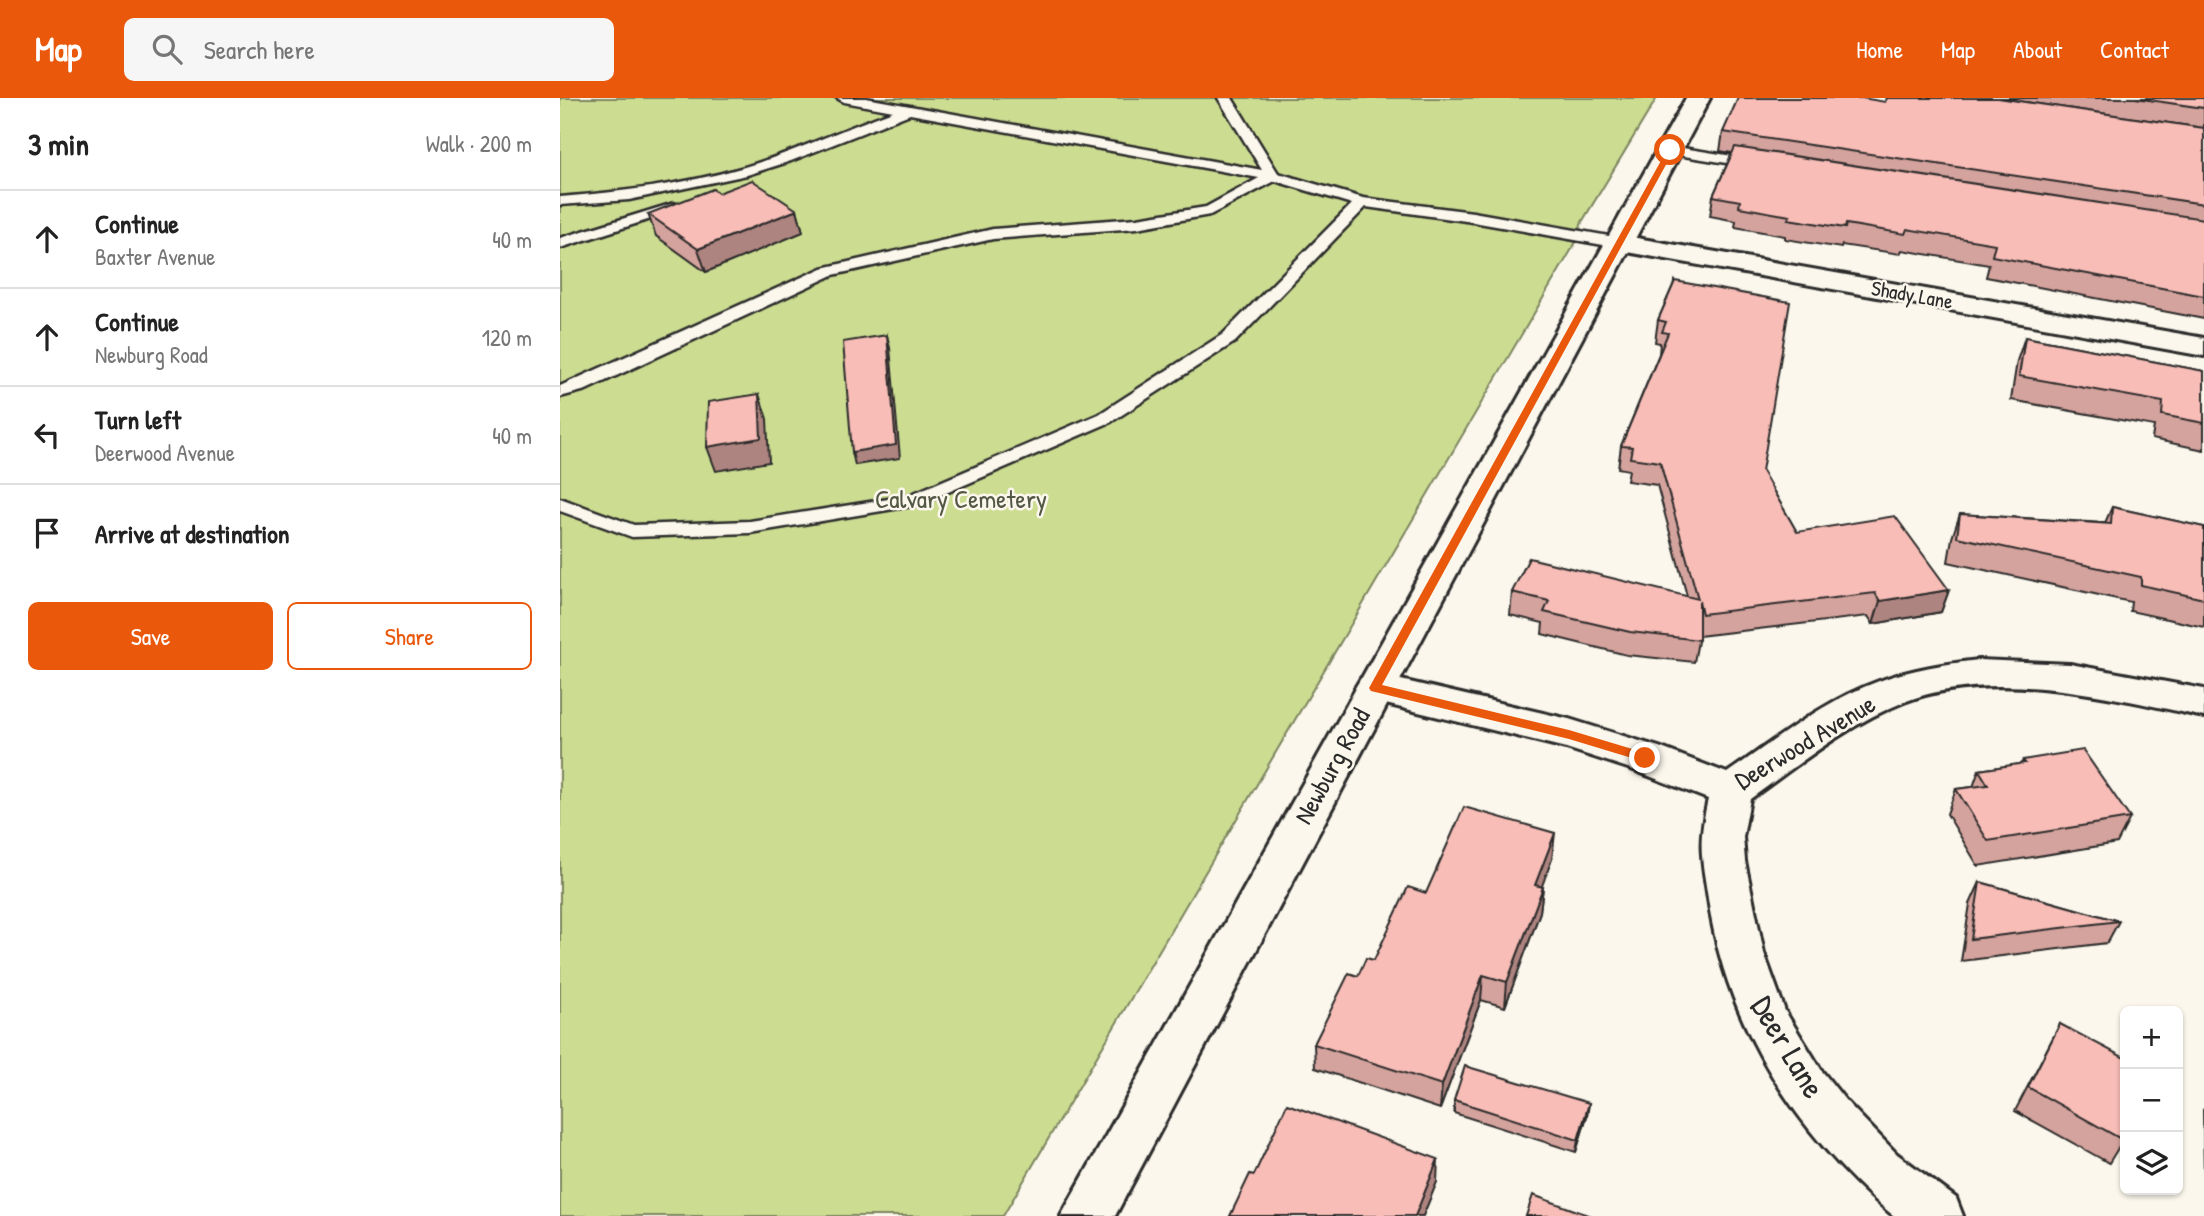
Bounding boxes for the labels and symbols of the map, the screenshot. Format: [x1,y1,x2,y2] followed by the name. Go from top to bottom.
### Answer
[1654,134,1685,165] route start
[1869,273,1955,316] street label: Shady Lane
[875,481,1047,516] park label: Calvary Cemetery
[1728,686,1882,797] street label: Deerwood Avenue
[1285,702,1378,830] street label: Newburg Road
[1629,742,1660,773] route end
[1741,988,1836,1106] street label: Deer Lane

